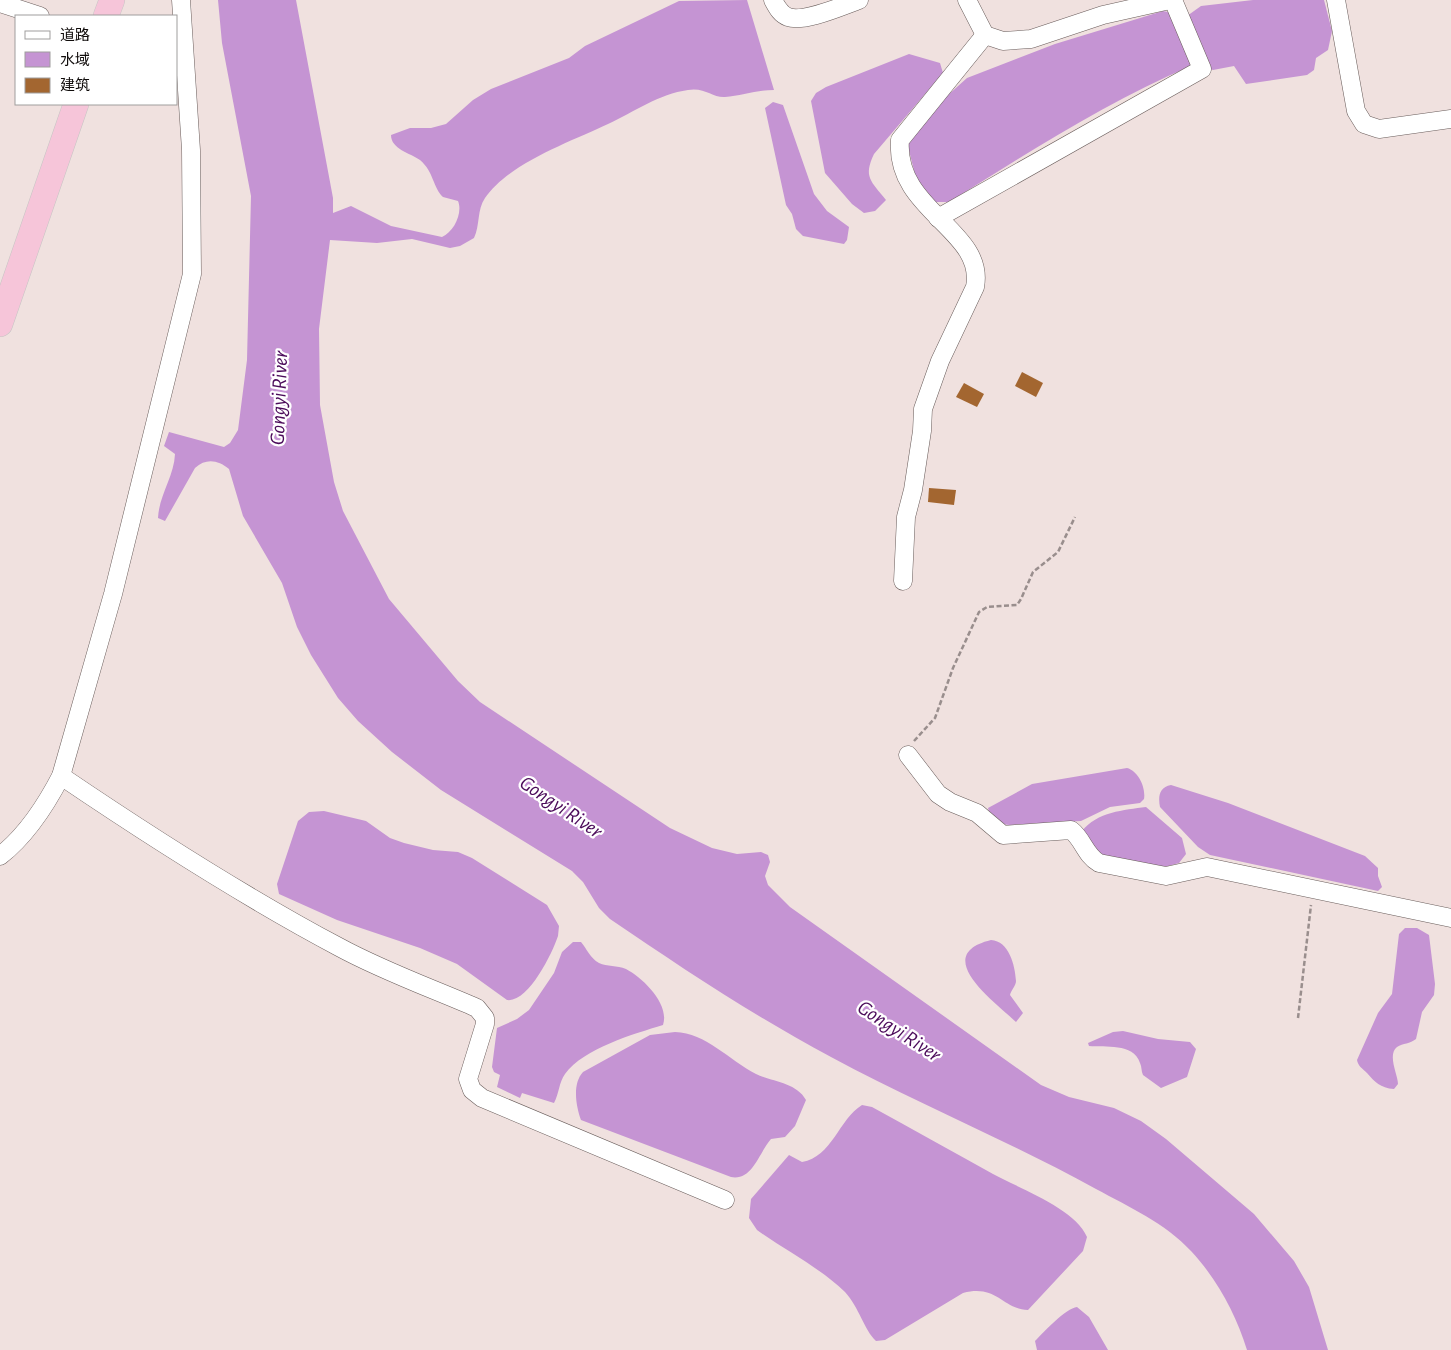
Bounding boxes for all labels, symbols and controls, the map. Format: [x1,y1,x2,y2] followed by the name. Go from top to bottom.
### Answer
[15,15,178,105] legend
[60,27,90,43] text: 道路
[60,52,90,68] text: 水域
[60,77,90,93] text: 建筑
[267,349,291,446] water label: Gongyi River
[516,772,607,843] water label: Gongyi River
[854,997,945,1066] water label: Gongyi River

